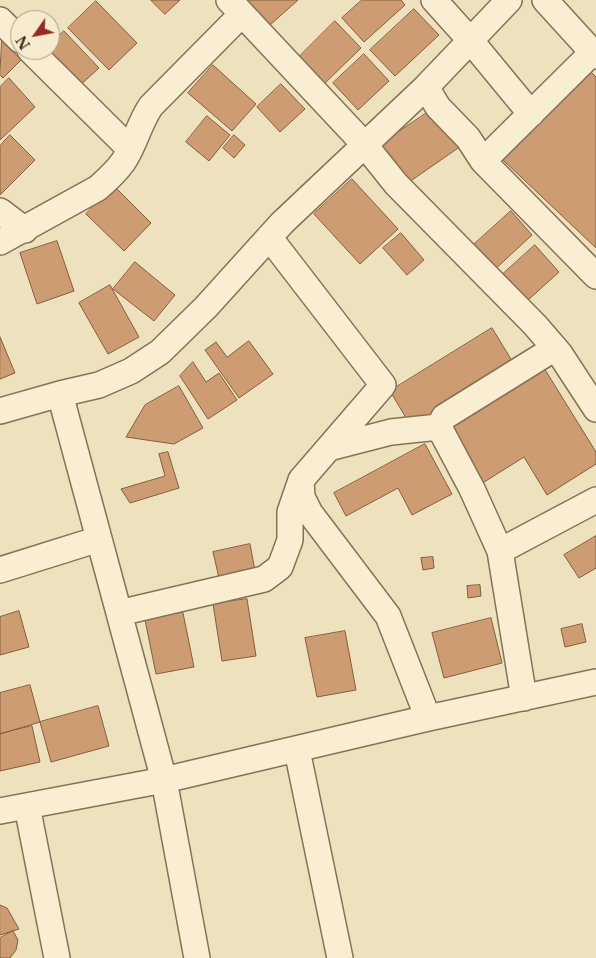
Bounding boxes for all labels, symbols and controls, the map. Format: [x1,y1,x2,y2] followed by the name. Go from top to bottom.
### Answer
[10,10,60,60] north arrow
[12,32,34,53] text: N

